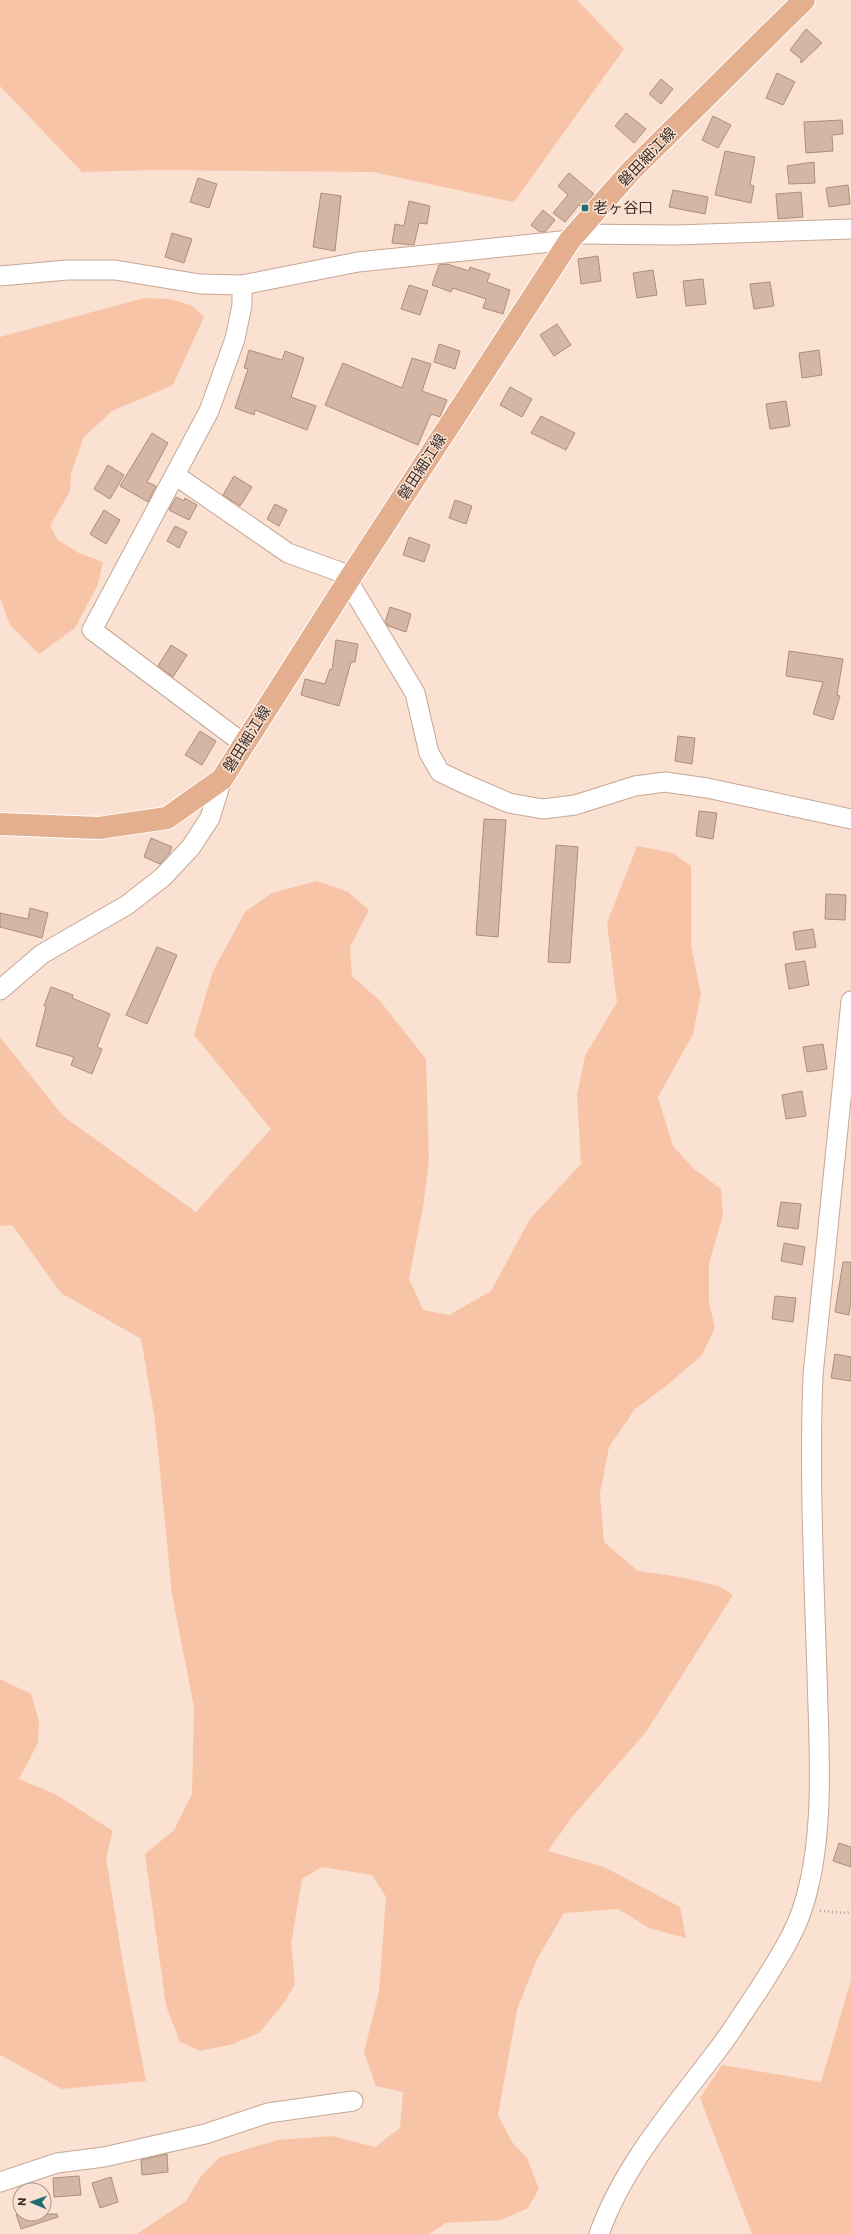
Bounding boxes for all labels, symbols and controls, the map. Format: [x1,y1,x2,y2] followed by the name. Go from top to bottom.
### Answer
[614,123,679,190] street label: 磐田細江線
[593,198,653,216] place label: 老ヶ谷口
[580,203,590,213] marker: 老ヶ谷口
[393,430,449,503] street label: 磐田細江線
[219,702,274,775] street label: 磐田細江線
[12,2182,52,2222] north arrow
[15,2197,28,2206] text: N

